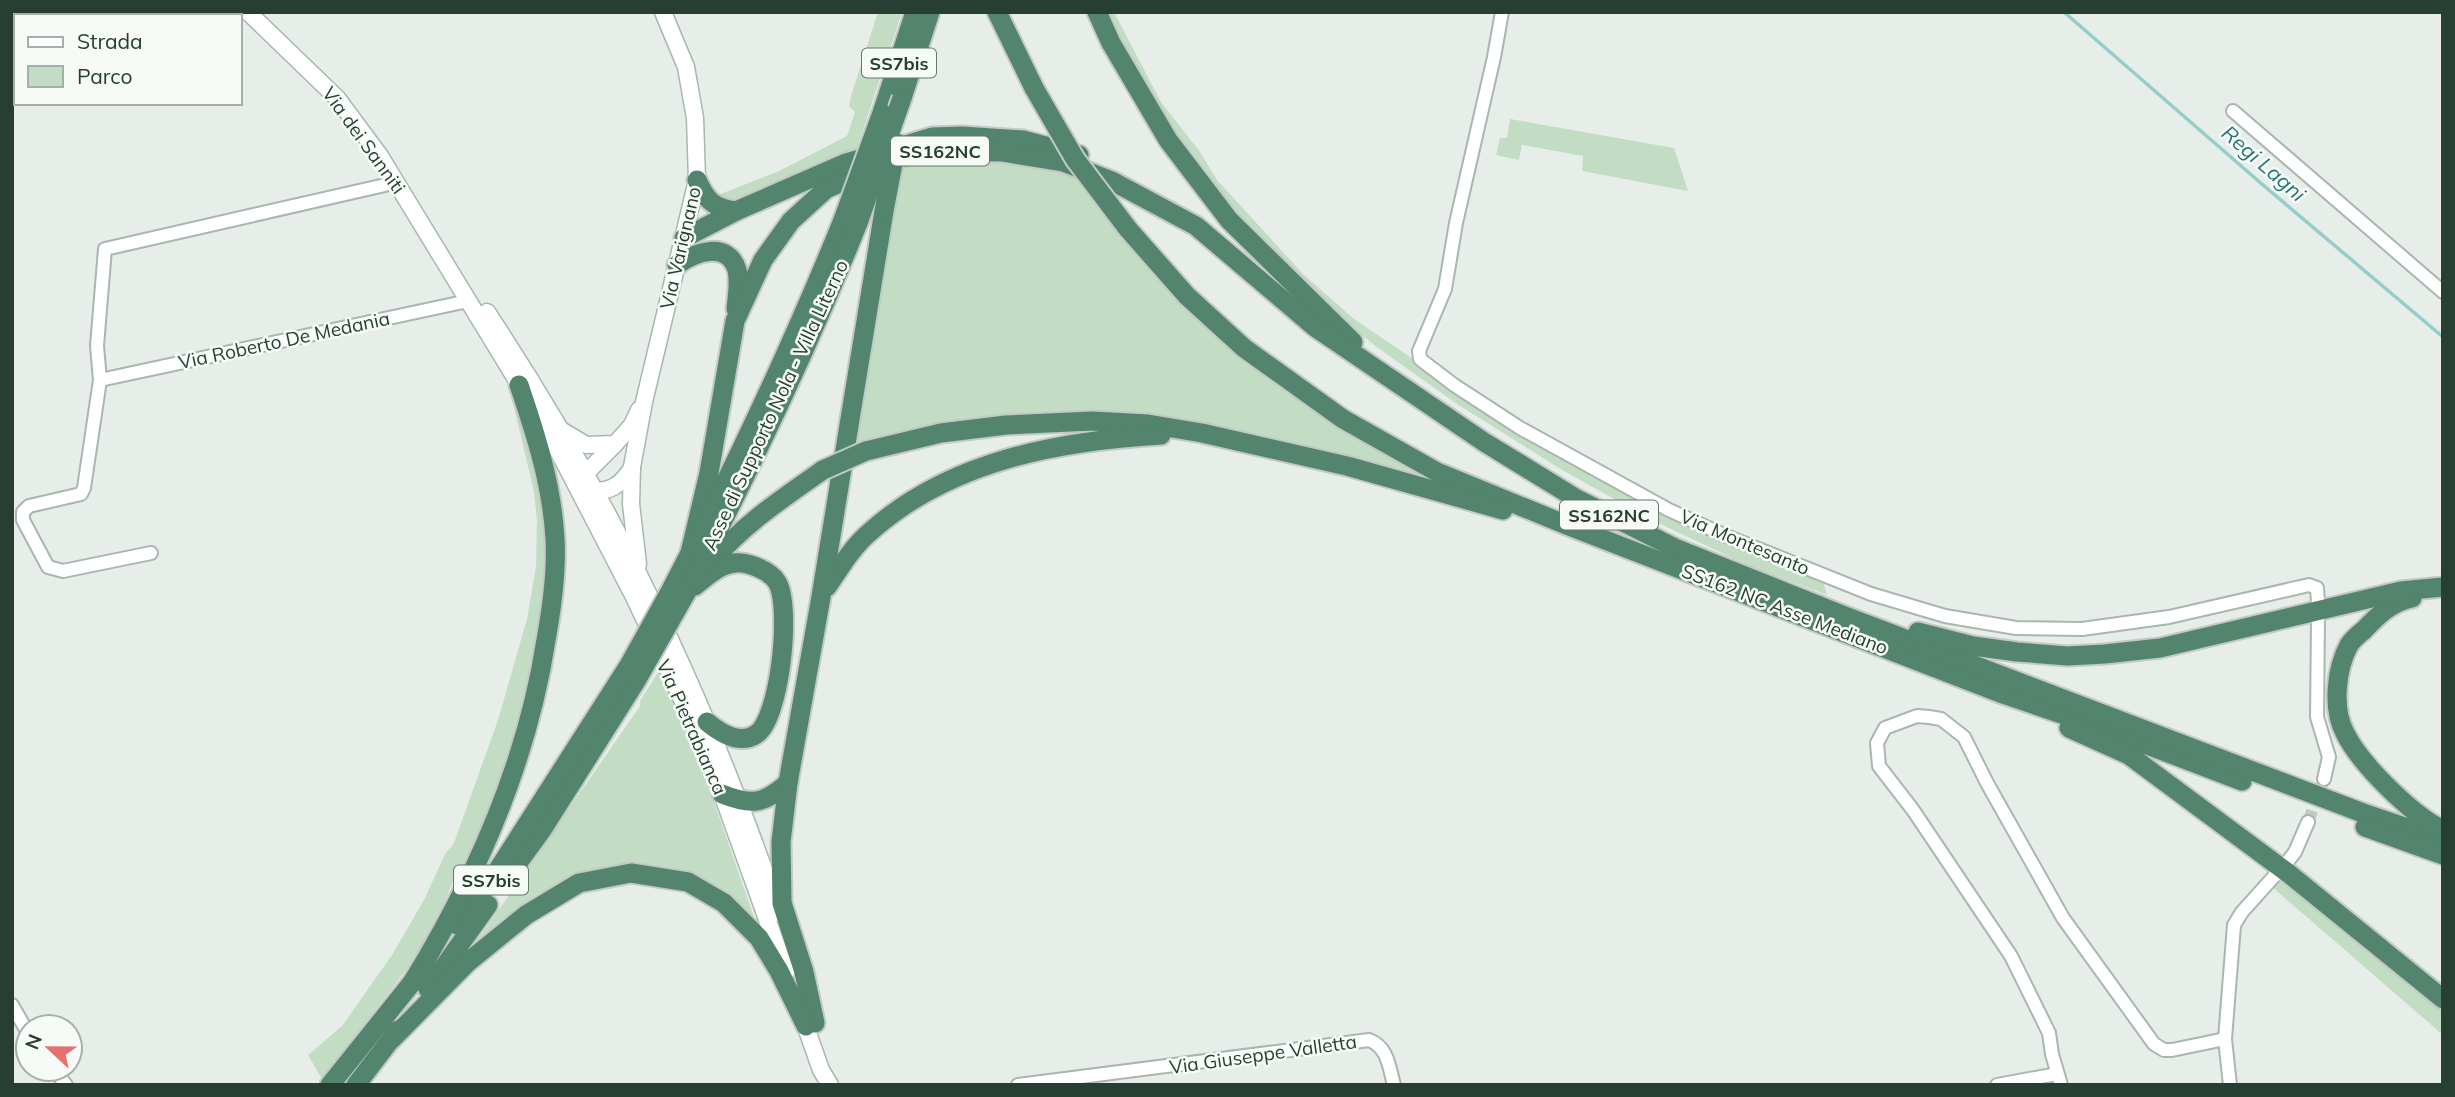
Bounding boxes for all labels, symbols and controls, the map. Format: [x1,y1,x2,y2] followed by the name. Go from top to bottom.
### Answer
[14,14,242,105] legend
[77,28,143,54] text: Strada
[862,48,936,78] road number: SS7bis
[77,63,132,89] text: Parco
[317,82,411,198] street label: Via dei Sanniti
[2217,119,2312,207] water label: Regi Lagni
[891,136,989,166] road number: SS162NC
[654,184,706,312] street label: Via Varignano
[697,256,853,554] street label: Asse di Supporto Nola - Villa Literno
[176,306,392,374] street label: Via Roberto De Medania
[1560,500,1658,530] road number: SS162NC
[1676,504,1814,580] street label: Via Montesanto
[1679,559,1891,659] street label: SS162 NC Asse Mediano
[651,656,733,798] street label: Via Pietrabianca
[454,866,528,894] road number: SS7bis
[14,1013,84,1083] north arrow
[1168,1029,1358,1079] street label: Via Giuseppe Valletta
[19,1030,47,1053] text: N

